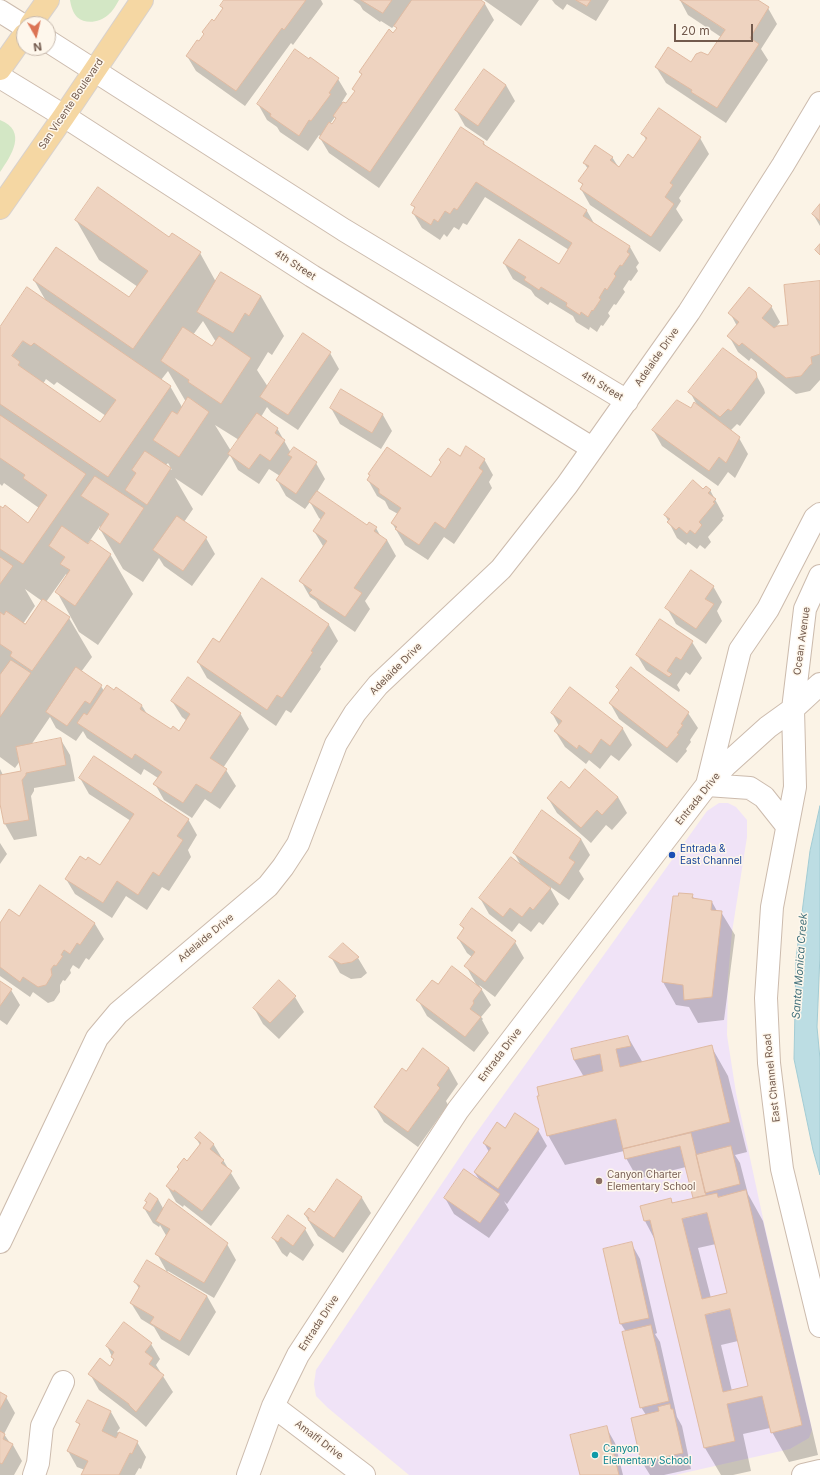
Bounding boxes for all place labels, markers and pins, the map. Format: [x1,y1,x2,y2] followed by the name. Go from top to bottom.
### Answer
[680,843,742,866] place label: Entrada & East Channel
[667,850,677,860] marker: Entrada & East Channel
[607,1169,696,1192] place label: Canyon Charter Elementary School
[594,1176,604,1186] marker: Canyon Charter Elementary School
[603,1443,692,1466] place label: Canyon Elementary School
[590,1450,600,1460] marker: Canyon Elementary School

